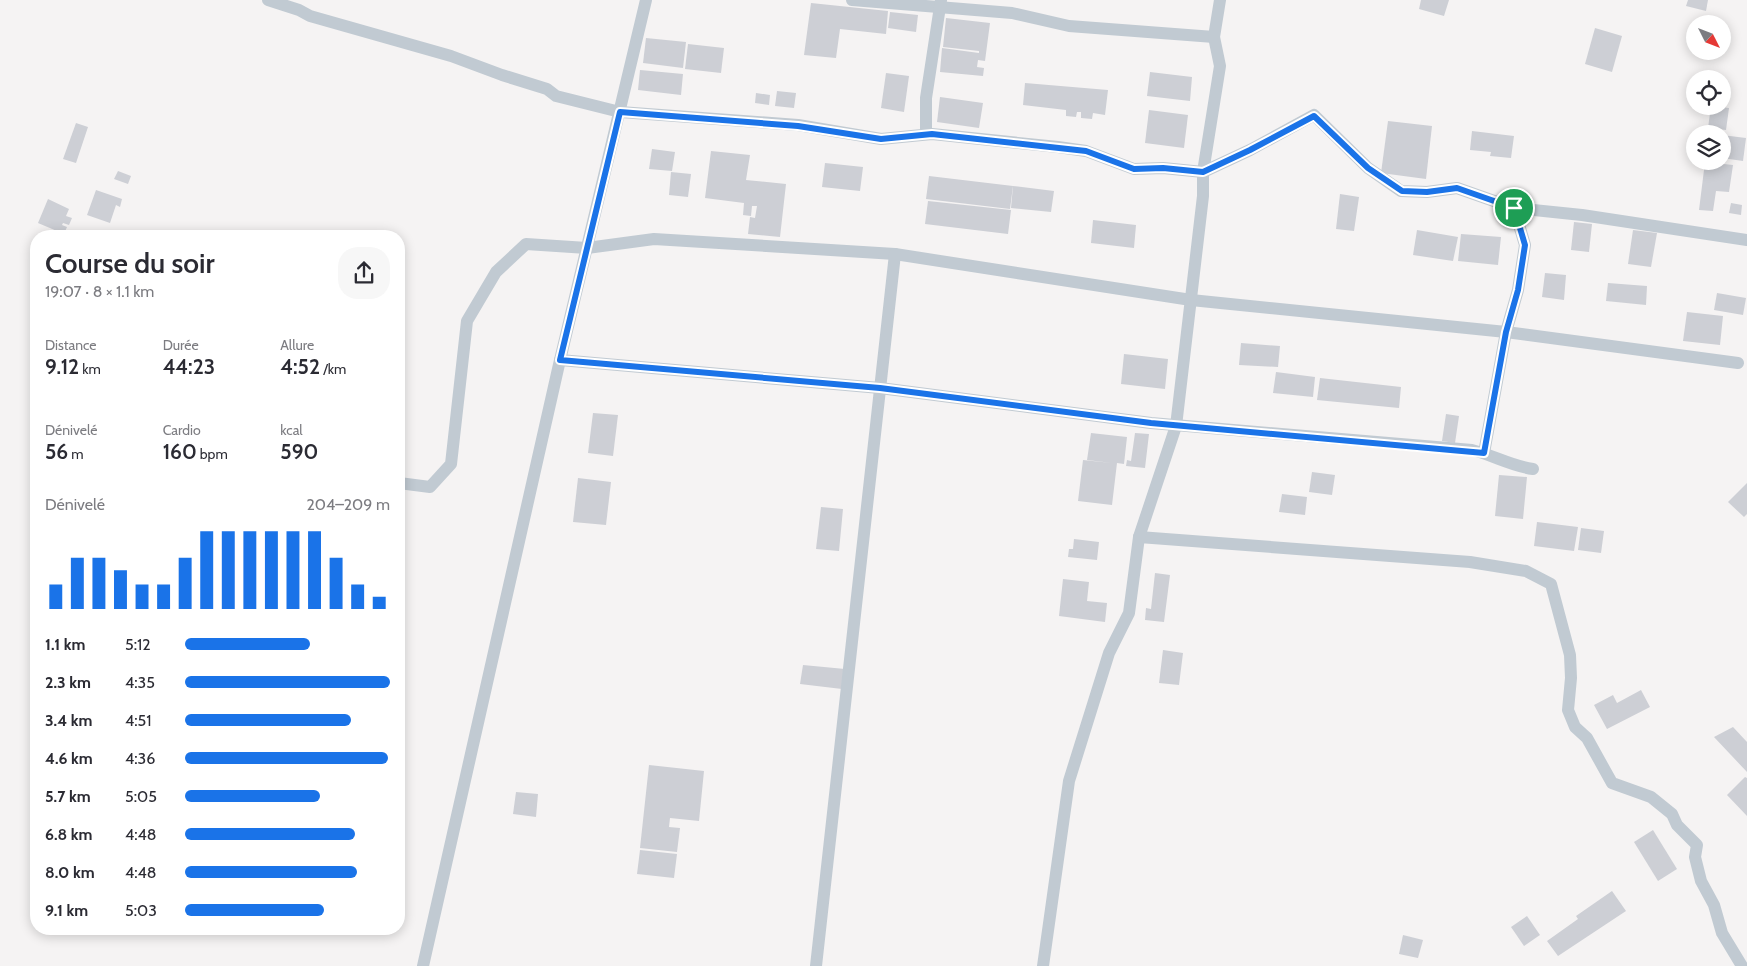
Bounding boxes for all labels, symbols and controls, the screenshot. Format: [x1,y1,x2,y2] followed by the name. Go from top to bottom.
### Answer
[1686,15,1731,60] north arrow
[1686,15,1731,170] map controls
[1686,70,1731,115] button: locate
[1686,125,1731,170] button: layers
[1493,187,1535,229] pin
[1500,194,1528,222] icon: arrive
[45,246,215,280] text: Course du soir
[338,247,390,299] button: share
[45,282,154,301] text: 19:07 · 8 × 1.1 km
[45,336,97,354] text: Distance
[163,336,199,354] text: Durée
[280,336,314,354] text: Allure
[45,354,79,379] text: 9.12
[163,354,215,379] text: 44:23
[280,354,320,379] text: 4:52
[79,360,101,378] text: km
[320,360,346,378] text: /km
[45,421,97,439] text: Dénivelé
[163,421,201,439] text: Cardio
[280,421,303,439] text: kcal
[45,439,68,464] text: 56
[163,439,197,464] text: 160
[280,439,318,464] text: 590
[68,445,84,463] text: m
[197,445,228,463] text: bpm
[45,495,105,514] text: Dénivelé
[306,495,390,514] text: 204–209 m
[45,635,85,654] text: 1.1 km
[125,635,151,654] text: 5:12
[45,673,91,692] text: 2.3 km
[125,673,155,692] text: 4:35
[45,711,92,730] text: 3.4 km
[125,711,151,730] text: 4:51
[45,749,93,768] text: 4.6 km
[125,749,155,768] text: 4:36
[45,787,91,806] text: 5.7 km
[125,787,157,806] text: 5:05
[45,825,92,844] text: 6.8 km
[125,825,157,844] text: 4:48
[45,863,95,882] text: 8.0 km
[125,863,157,882] text: 4:48
[45,901,88,920] text: 9.1 km
[125,901,157,920] text: 5:03

